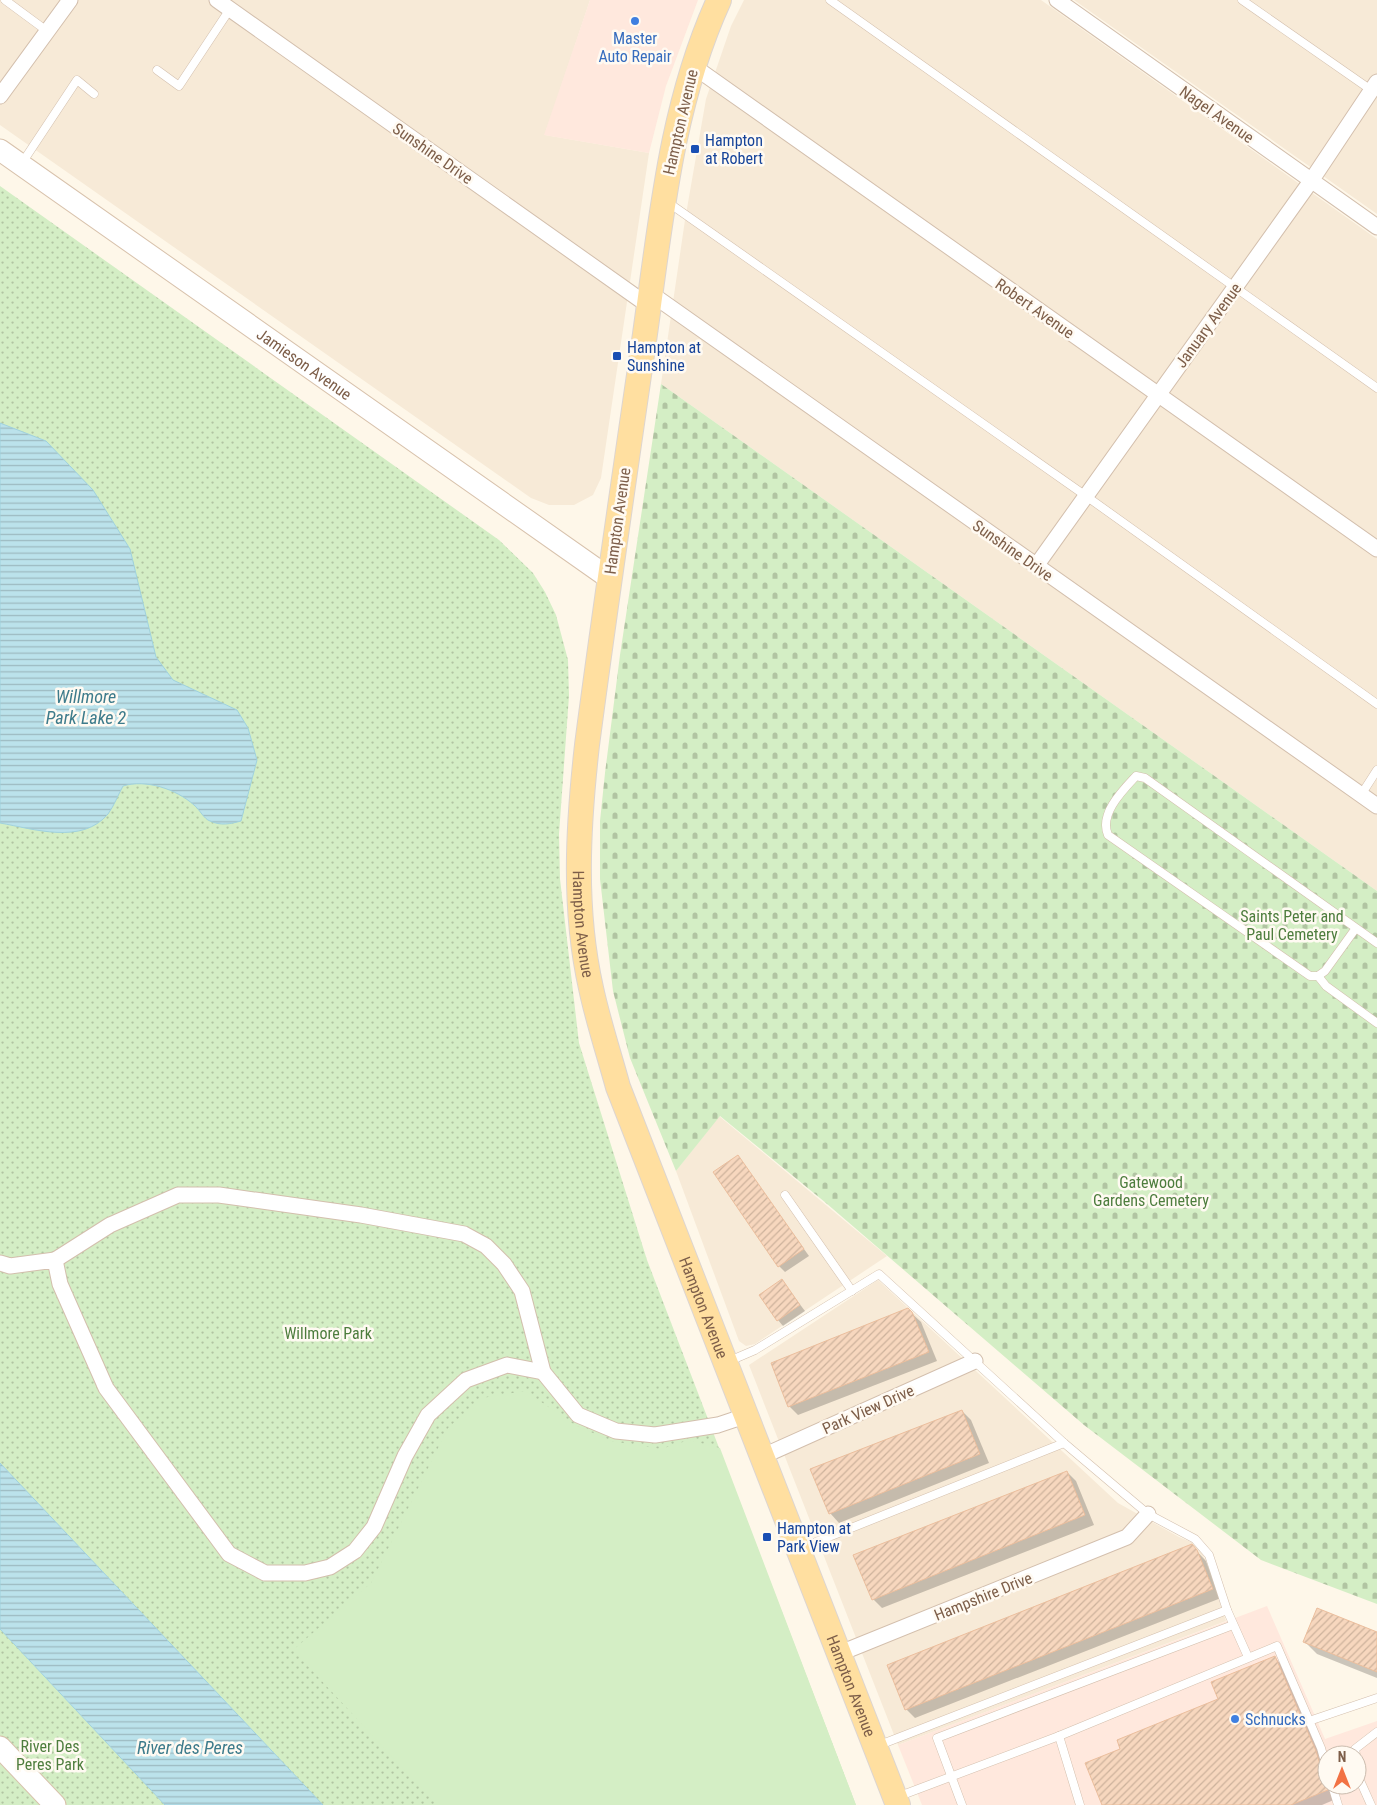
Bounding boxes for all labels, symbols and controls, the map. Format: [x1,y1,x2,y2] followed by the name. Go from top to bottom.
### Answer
[629,15,641,27] marker: Master Auto Repair
[598,29,672,66] place label: Master Auto Repair
[659,68,702,177] street label: Hampton Avenue
[1176,82,1258,147] street label: Nagel Avenue
[389,119,476,188] street label: Sunshine Drive
[705,131,763,168] place label: Hampton at Robert
[689,143,701,155] marker: Hampton at Robert
[992,274,1078,342] street label: Robert Avenue
[1171,279,1245,371] street label: January Avenue
[253,324,355,404] street label: Jamieson Avenue
[627,338,701,375] place label: Hampton at Sunshine
[611,350,623,362] marker: Hampton at Sunshine
[601,466,634,576] street label: Hampton Avenue
[969,516,1056,585] street label: Sunshine Drive
[46,686,127,728] water label: Willmore Park Lake 2
[569,870,598,979] street label: Hampton Avenue
[1240,907,1344,944] park label: Saints Peter and Paul Cemetery
[1093,1173,1209,1210] park label: Gatewood Gardens Cemetery
[675,1254,732,1361] street label: Hampton Avenue
[284,1324,373,1343] park label: Willmore Park
[819,1381,917,1438] street label: Park View Drive
[777,1519,851,1556] place label: Hampton at Park View
[761,1531,773,1543] marker: Hampton at Park View
[931,1568,1035,1625] street label: Hampshire Drive
[823,1632,879,1740] street label: Hampton Avenue
[1245,1710,1306,1729] place label: Schnucks
[1229,1713,1241,1725] marker: Schnucks
[16,1737,85,1774] park label: River Des Peres Park
[137,1737,243,1758] water label: River des Peres
[1317,1745,1367,1795] north arrow
[1338,1749,1346,1765] text: N

